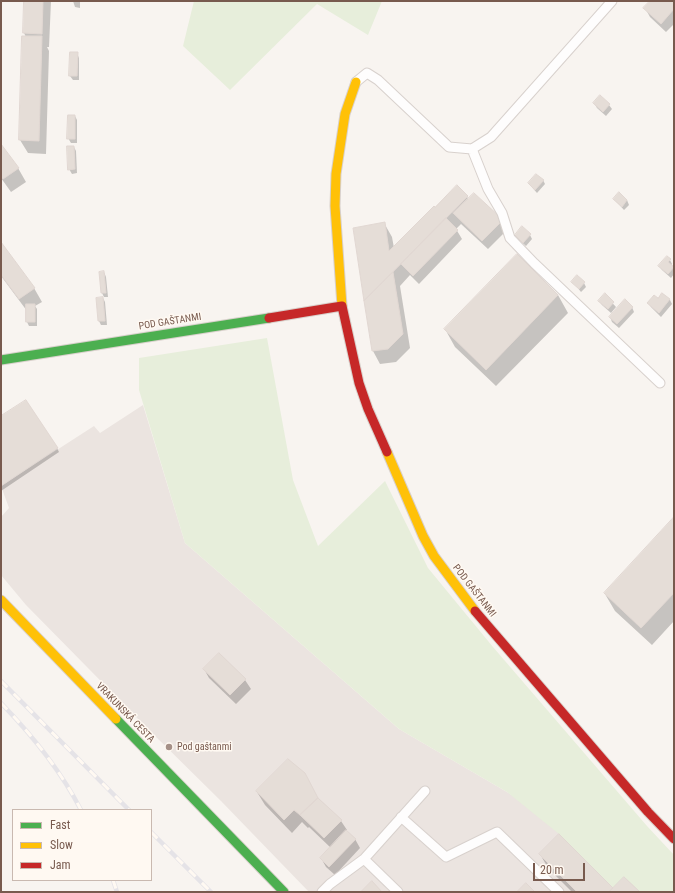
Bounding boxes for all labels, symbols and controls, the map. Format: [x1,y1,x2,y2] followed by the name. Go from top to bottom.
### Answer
[138,311,202,333] street label: POD GAŠTANMI
[450,562,498,620] street label: POD GAŠTANMI
[93,680,157,746] street label: VRAKUNSKÁ CESTA
[177,741,231,753] place label: Pod gaštanmi
[164,742,174,752] marker: Pod gaštanmi
[12,809,152,881] legend
[50,818,70,832] text: Fast
[50,838,73,852] text: Slow
[535,855,587,881] scale bar
[50,858,71,872] text: Jam
[540,863,564,877] text: 20 m

